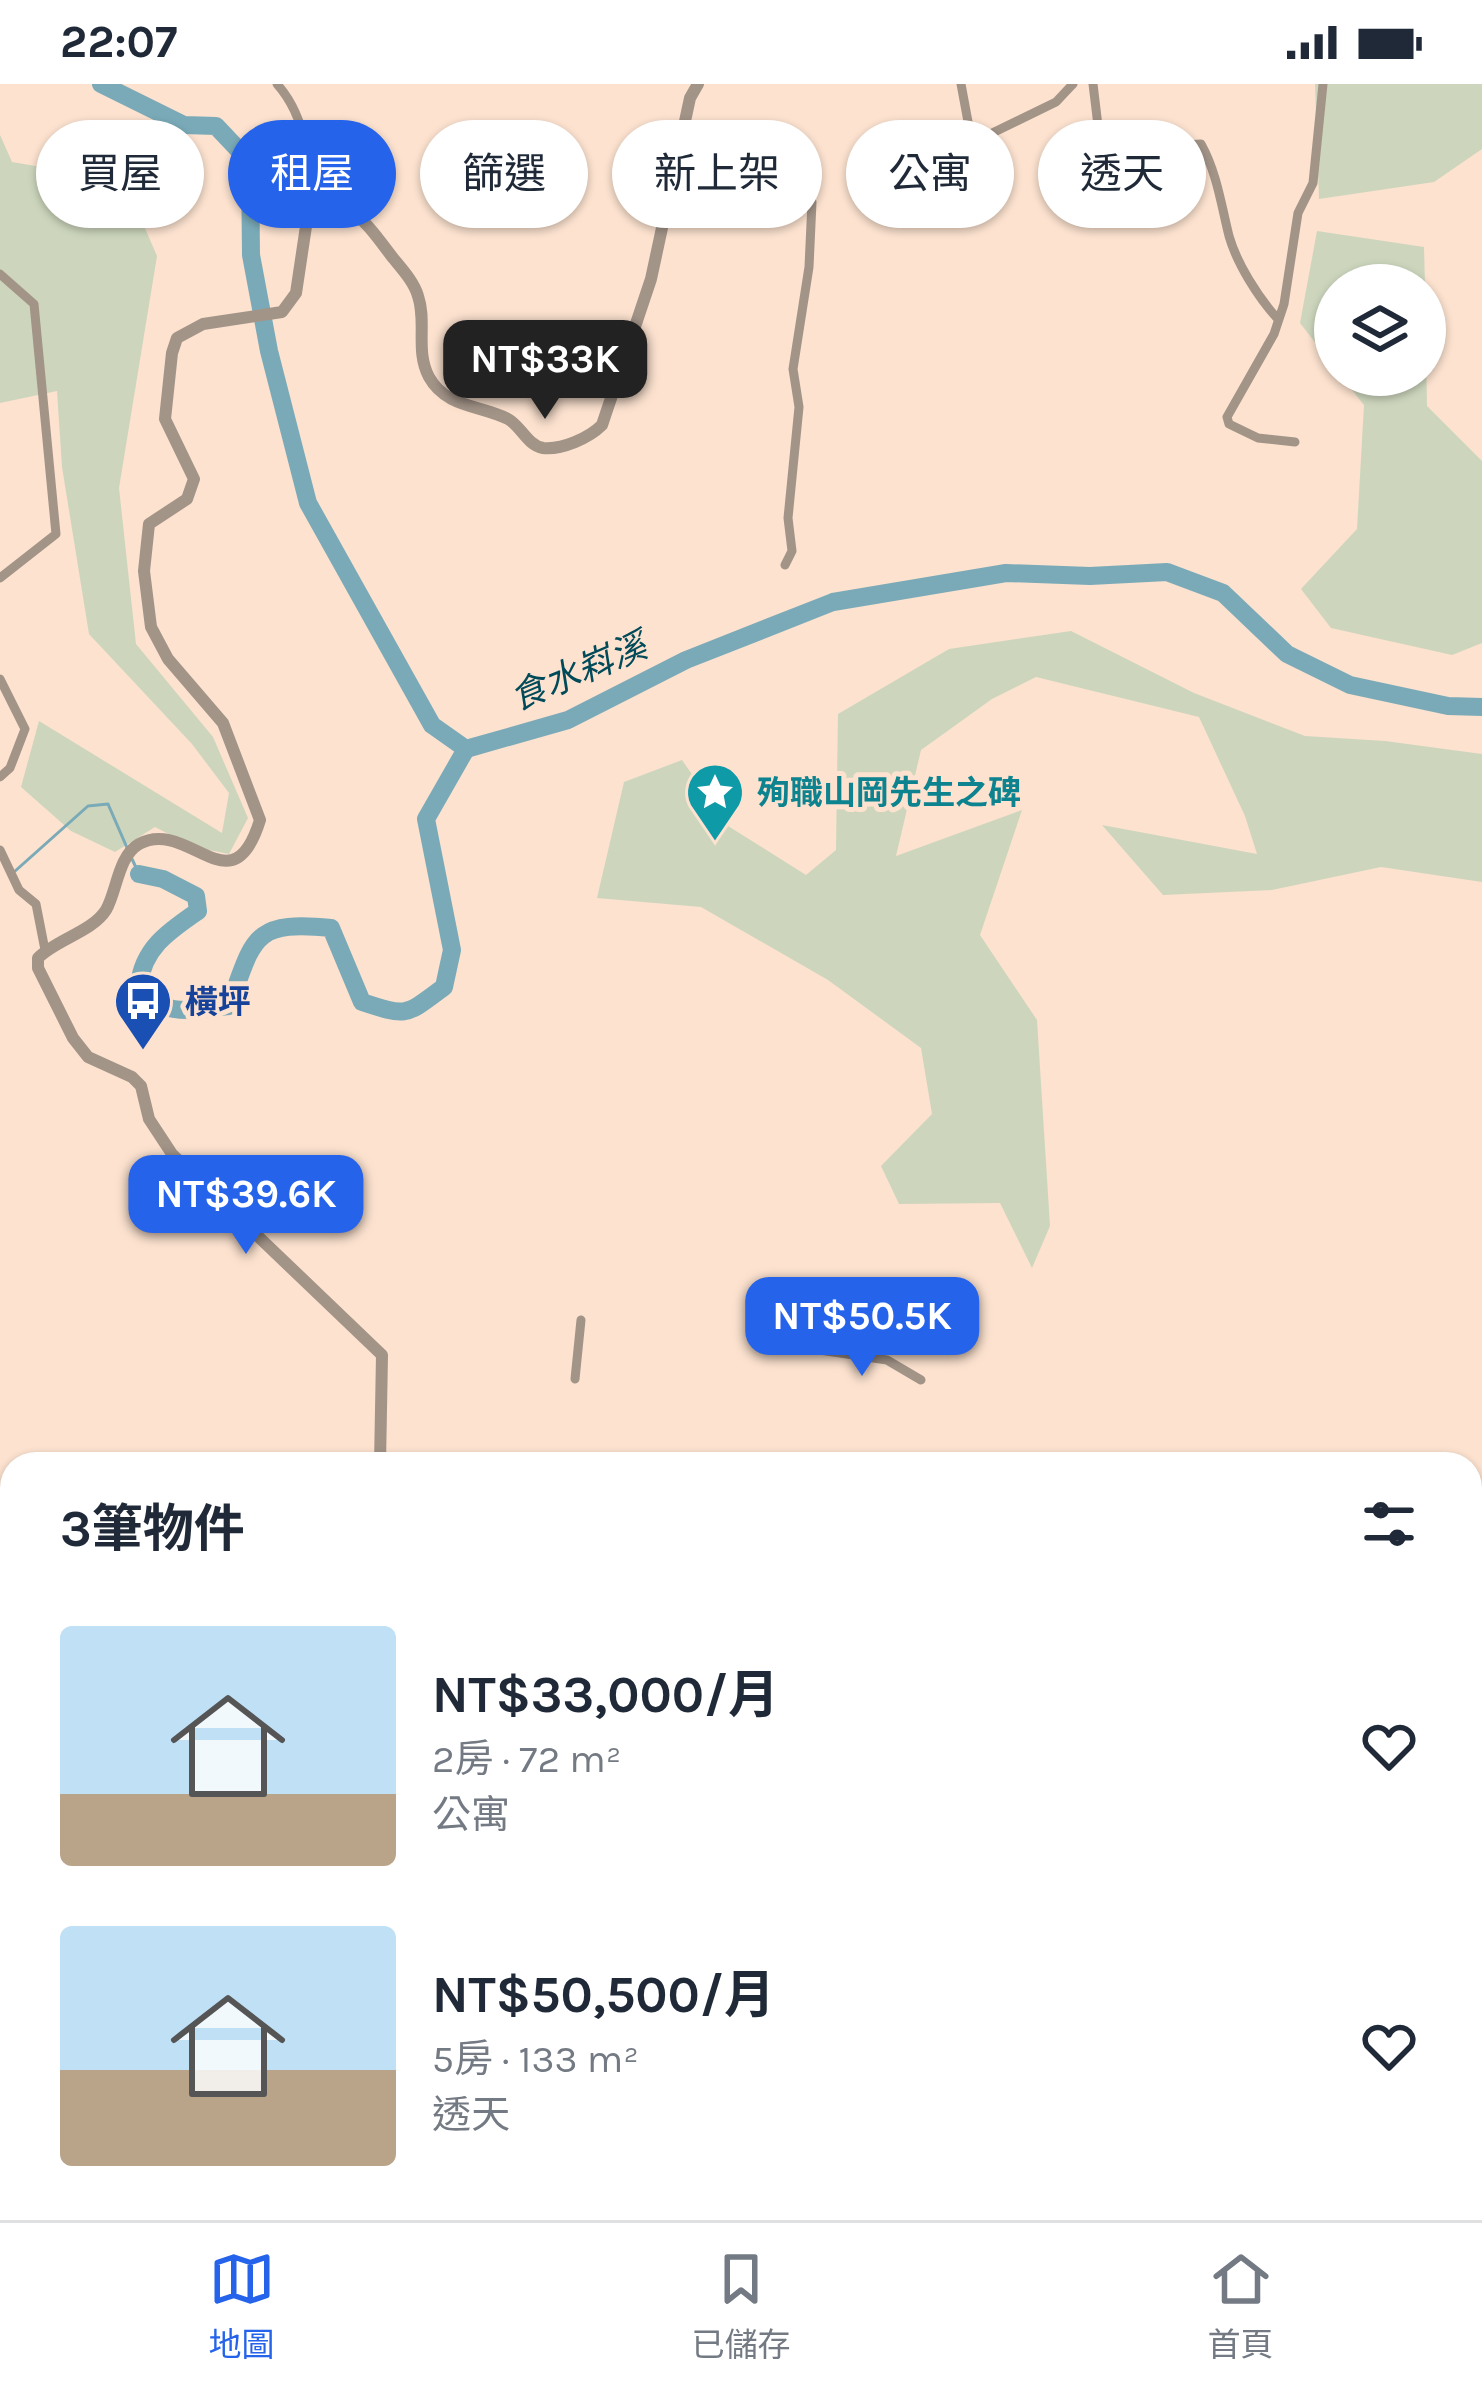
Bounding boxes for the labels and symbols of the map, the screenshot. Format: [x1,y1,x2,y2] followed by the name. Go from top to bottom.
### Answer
[447,320,643,422] pin: NT$33K
[504,623,657,719] water label: 食水嵙溪
[684,761,746,843] place icon: 殉職山岡先生之碑
[757,774,1021,812] place label: 殉職山岡先生之碑
[112,970,174,1052] bus stop icon: 橫坪
[185,983,251,1021] place label: 橫坪
[122,1155,370,1257] pin: NT$39.6K
[738,1277,986,1379] pin: NT$50.5K

